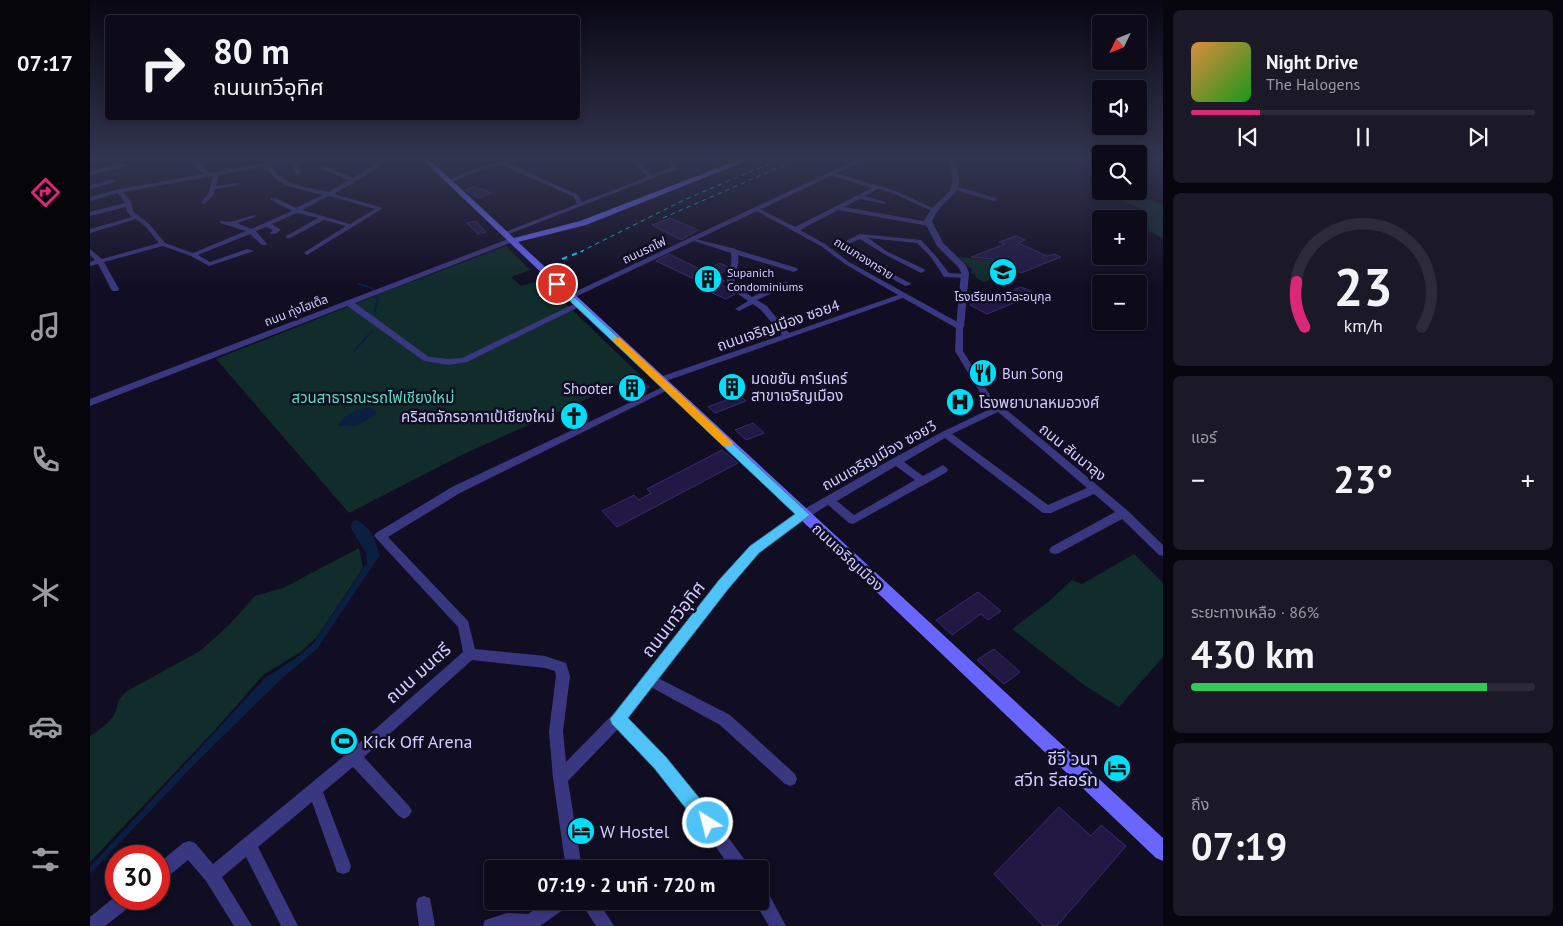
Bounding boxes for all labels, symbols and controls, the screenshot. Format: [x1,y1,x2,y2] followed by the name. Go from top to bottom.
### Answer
[1092,15,1148,70] north arrow
[1092,15,1147,330] map controls
[213,28,290,74] text: 80 m
[130,35,195,100] icon: right
[17,49,73,77] text: 07:17
[1266,50,1358,74] text: Night Drive
[213,73,324,101] text: ถนนเทวีอุทิศ
[1266,74,1360,94] text: The Halogens
[1092,80,1147,135] button: sound
[1234,123,1262,151] icon: previous
[1349,123,1377,151] icon: pause
[1464,123,1492,151] icon: next
[1092,145,1147,200] button: search
[28,175,63,210] icon: directions
[1092,210,1147,265] button: +
[620,233,668,267] street label: ถนนรถไฟ
[831,234,897,282] street label: ถนนกองทราย
[1334,253,1392,320] text: 23
[988,257,1018,287] school or university icon: โรงเรียนกาวิละอนุกุล
[536,263,578,305] pin
[693,264,723,294] building icon: Supanich Condominiums
[727,265,803,294] place label: Supanich Condominiums
[543,270,571,298] icon: arrive
[1092,275,1147,330] button: −
[955,289,1051,304] place label: โรงเรียนกาวิละอนุกุล
[262,291,330,329] street label: ถนน ทุ่งโฮเต็ล
[714,295,842,355] street label: ถนนเจริญเมือง ซอย4
[28,309,63,344] icon: music
[1343,314,1383,337] text: km/h
[968,358,998,388] restaurant icon: Bun Song
[1002,364,1063,383] place label: Bun Song
[751,369,848,405] place label: มดขยัน คาร์แคร์ สาขาเจริญเมือง
[717,372,747,402] building icon: มดขยัน คาร์แคร์ สาขาเจริญเมือง
[617,373,647,403] building icon: Shooter
[563,379,613,398] place label: Shooter
[945,387,975,417] hospital icon: โรงพยาบาลหมอวงศ์
[292,388,454,407] park label: สวนสาธารณะรถไฟเชียงใหม่
[979,393,1099,412] place label: โรงพยาบาลหมอวงศ์
[559,401,589,431] church icon: คริสตจักรอากาเป้เชียงใหม่
[401,407,555,426] place label: คริสตจักรอากาเป้เชียงใหม่
[818,415,940,495] street label: ถนนเจริญเมือง ซอย3
[1036,419,1110,485] street label: ถนน สันนาลุง
[1191,427,1217,447] text: แอร์
[28,442,63,477] icon: phone
[1333,454,1393,503] text: 23°
[1191,461,1205,498] text: −
[1521,461,1535,498] text: +
[808,519,888,595] street label: ถนนเจริญเมือง
[28,575,63,610] icon: climate
[636,576,710,662] street label: ถนนเทวีอุทิศ
[1191,602,1319,622] text: ระยะทางเหลือ · 86%
[1191,629,1315,678] text: 430 km
[381,638,456,708] street label: ถนน มนตรี
[28,709,63,744] icon: car
[329,726,359,756] sports icon: Kick Off Arena
[363,730,472,753] place label: Kick Off Arena
[1014,747,1098,791] place label: ชีวี วนา สวีท รีสอร์ท
[1102,753,1132,783] hotel icon: ชีวี วนา สวีท รีสอร์ท
[1191,794,1209,814] text: ถึง
[681,796,733,848] position arrow
[566,816,596,846] hotel icon: W Hostel
[600,820,670,843] place label: W Hostel
[1191,821,1287,870] text: 07:19
[28,842,63,877] icon: filters
[105,845,170,910] speed limit sign: 30
[538,873,715,897] text: 07:19 · 2 นาที · 720 m

